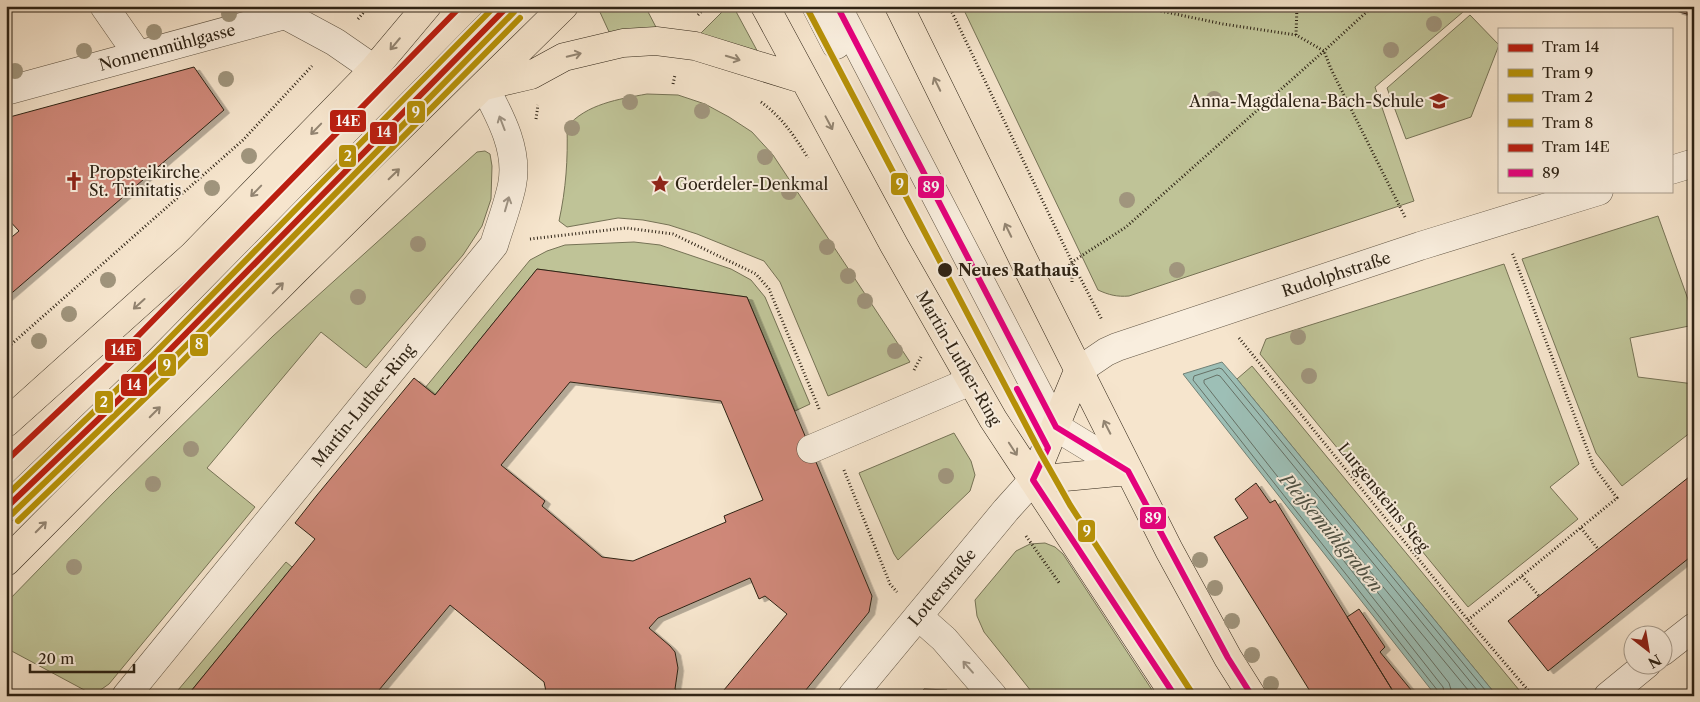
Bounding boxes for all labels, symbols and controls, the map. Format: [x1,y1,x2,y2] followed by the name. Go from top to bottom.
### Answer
[96,19,238,75] street label: Nonnenmühlgasse
[1498,28,1672,192] legend
[1542,37,1599,56] text: Tram 14
[389,38,401,51] one-way arrow
[566,50,582,59] one-way arrow
[725,54,741,64] one-way arrow
[1542,63,1593,82] text: Tram 9
[932,77,941,92] one-way arrow
[1542,87,1593,106] text: Tram 2
[1428,90,1450,112] school or university icon: Anna-Magdalena-Bach-Schule
[1188,91,1424,111] place label: Anna-Magdalena-Bach-Schule
[406,100,426,124] line badge: 9
[412,103,420,121] text: 9
[329,109,367,133] line badge: 14E
[336,112,360,130] text: 14E
[1542,113,1593,132] text: Tram 8
[824,115,834,130] one-way arrow
[497,116,507,131] one-way arrow
[369,121,398,145] line badge: 14
[309,123,322,135] one-way arrow
[377,123,391,141] text: 14
[1542,137,1610,156] text: Tram 14E
[338,144,357,168] line badge: 2
[344,147,352,165] text: 2
[89,162,200,200] place label: Propsteikirche St. Trinitatis
[1542,163,1560,182] text: 89
[388,168,400,181] one-way arrow
[63,170,85,192] church icon: Propsteikirche St. Trinitatis
[890,172,909,196] line badge: 9
[649,173,671,195] place icon: Goerdeler-Denkmal
[675,174,828,194] place label: Goerdeler-Denkmal
[896,175,904,193] text: 9
[917,175,945,199] line badge: 89
[923,178,939,196] text: 89
[250,184,262,197] one-way arrow
[502,196,512,212] one-way arrow
[1003,222,1013,237] one-way arrow
[1279,247,1393,301] street label: Rudolphstraße
[958,260,1079,280] place label: Neues Rathaus
[936,261,954,279] marker: Neues Rathaus
[272,282,284,295] one-way arrow
[912,287,1006,429] street label: Martin-Luther-Ring
[133,298,146,310] one-way arrow
[189,333,209,357] line badge: 8
[195,335,203,353] text: 8
[104,338,142,362] line badge: 14E
[307,339,419,470] street label: Martin-Luther-Ring
[111,341,135,359] text: 14E
[157,353,177,377] line badge: 9
[163,356,171,374] text: 9
[120,373,148,397] line badge: 14
[127,376,141,394] text: 14
[94,390,114,414] line badge: 2
[100,393,108,411] text: 2
[149,406,161,418] one-way arrow
[1102,420,1111,435] one-way arrow
[1334,438,1434,556] street label: Lurgensteins Steg
[1008,442,1018,456] one-way arrow
[1273,467,1387,597] water label: Pleißemühlgraben
[1139,506,1167,530] line badge: 89
[1145,509,1161,527] text: 89
[1077,519,1096,543] line badge: 9
[34,522,46,534] one-way arrow
[1083,522,1091,540] text: 9
[904,544,980,630] street label: Lotterstraße
[1622,624,1672,674] north arrow
[30,642,134,674] scale bar
[38,649,74,668] text: 20 m
[1645,650,1665,672] text: N
[963,661,974,674] one-way arrow

